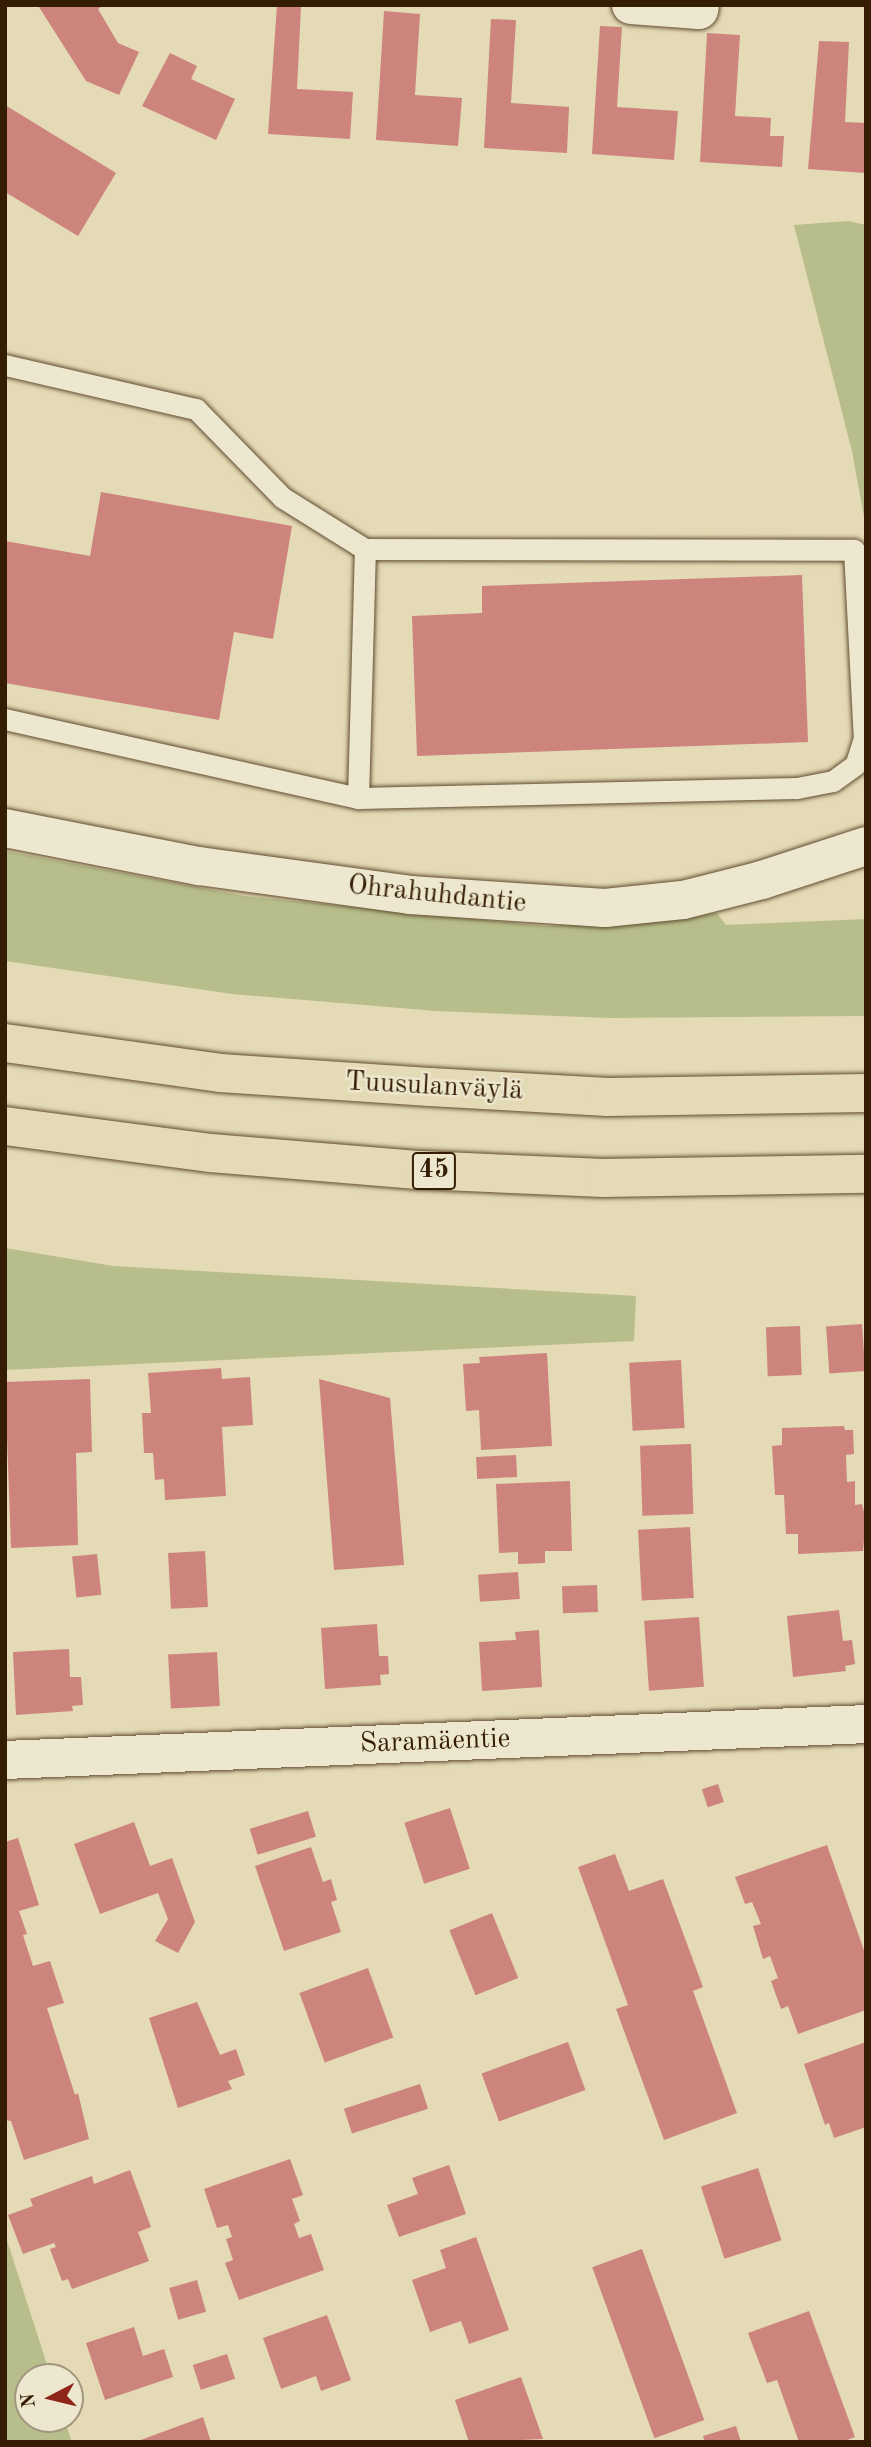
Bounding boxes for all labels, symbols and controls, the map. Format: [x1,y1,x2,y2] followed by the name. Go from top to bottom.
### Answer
[346,869,528,921] street label: Ohrahuhdantie
[344,1066,524,1108] street label: Tuusulanväylä
[411,1148,457,1194] road number: 45
[359,1723,511,1761] street label: Saramäentie
[14,2363,84,2433] north arrow
[19,2392,40,2409] text: N

